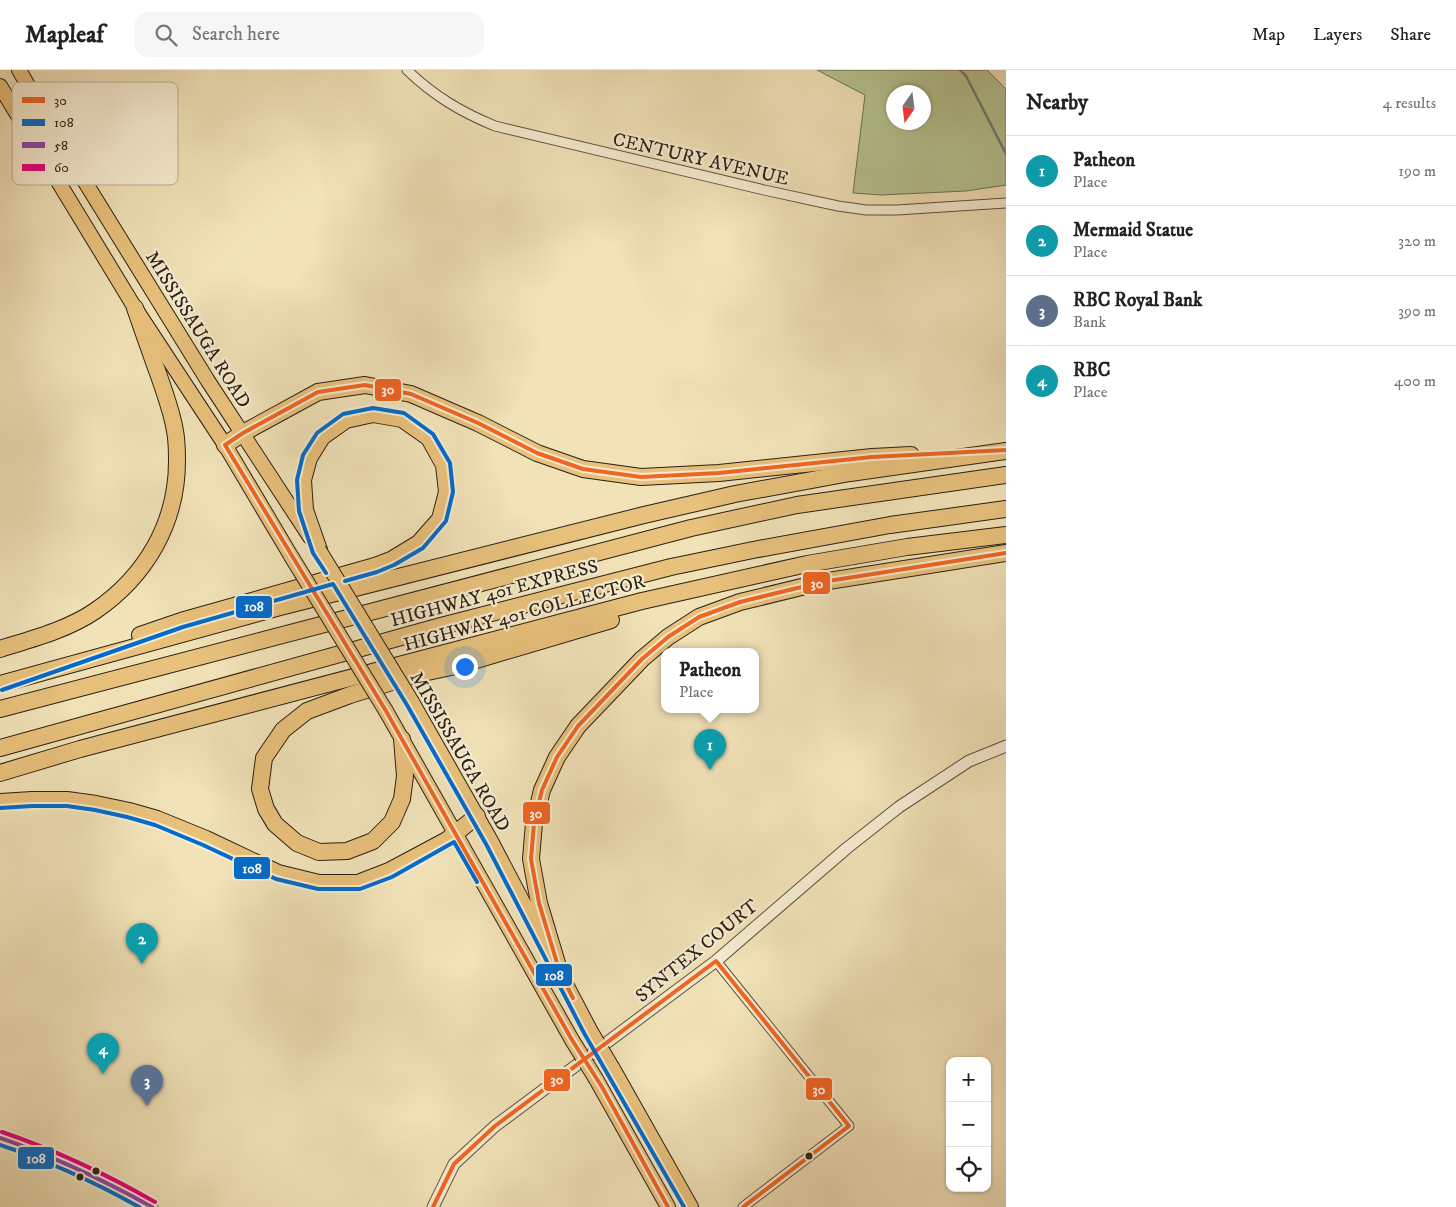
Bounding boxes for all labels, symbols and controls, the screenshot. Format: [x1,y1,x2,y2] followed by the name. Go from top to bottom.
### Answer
[134,12,484,57] search box
[25,20,104,50] text: Mapleaf
[152,21,180,49] icon: search
[192,23,280,46] text: Search here
[1252,24,1285,46] text: Map
[1313,24,1362,46] text: Layers
[1390,24,1431,46] text: Share
[12,82,178,185] legend
[886,85,931,130] north arrow
[1026,90,1088,116] text: Nearby
[54,92,67,110] text: 30
[1383,93,1436,113] text: 4 results
[54,114,74,132] text: 108
[610,128,791,191] street label: CENTURY AVENUE
[54,137,68,155] text: 58
[1073,149,1135,172] text: Patheon
[54,159,69,177] text: 60
[1039,161,1045,181] text: 1
[1398,161,1436,181] text: 190 m
[1073,172,1107,192] text: Place
[1073,219,1193,242] text: Mermaid Statue
[1038,231,1046,251] text: 2
[1398,231,1436,251] text: 320 m
[1073,242,1107,262] text: Place
[140,247,255,412] street label: MISSISSAUGA ROAD
[1073,289,1202,312] text: RBC Royal Bank
[1039,301,1045,321] text: 3
[1398,301,1436,321] text: 390 m
[1073,312,1106,332] text: Bank
[1073,359,1110,382] text: RBC
[1037,371,1047,391] text: 4
[1394,371,1436,391] text: 400 m
[374,378,402,402] line badge: 30
[382,381,395,399] text: 30
[1073,382,1107,402] text: Place
[388,555,601,632] street label: HIGHWAY 401 EXPRESS
[401,570,648,657] street label: HIGHWAY 401 COLLECTOR
[802,571,831,595] line badge: 30
[811,575,824,593] text: 30
[235,595,273,619] line badge: 108
[244,598,264,616] text: 108
[661,648,759,713] popup
[452,654,478,680] your location
[679,659,741,682] text: Patheon
[405,668,515,836] street label: MISSISSAUGA ROAD
[679,682,713,702] text: Place
[694,729,726,770] pin: 1
[522,801,551,825] line badge: 30
[530,805,543,823] text: 30
[233,856,271,880] line badge: 108
[242,860,262,878] text: 108
[631,894,763,1008] street label: SYNTEX COURT
[126,923,158,964] pin: 2
[535,963,573,987] line badge: 108
[544,967,564,985] text: 108
[87,1033,119,1074] pin: 4
[946,1057,991,1192] map controls
[946,1057,991,1102] button: +
[131,1065,163,1106] pin: 3
[543,1068,571,1092] line badge: 30
[551,1071,564,1089] text: 30
[805,1077,833,1101] line badge: 30
[813,1081,826,1099] text: 30
[946,1102,991,1147] button: −
[17,1146,55,1170] line badge: 108
[946,1147,991,1192] button: locate
[26,1150,46,1168] text: 108
[804,1151,814,1161] unlabelled marker
[91,1166,101,1176] unlabelled marker
[75,1172,85,1182] unlabelled marker

